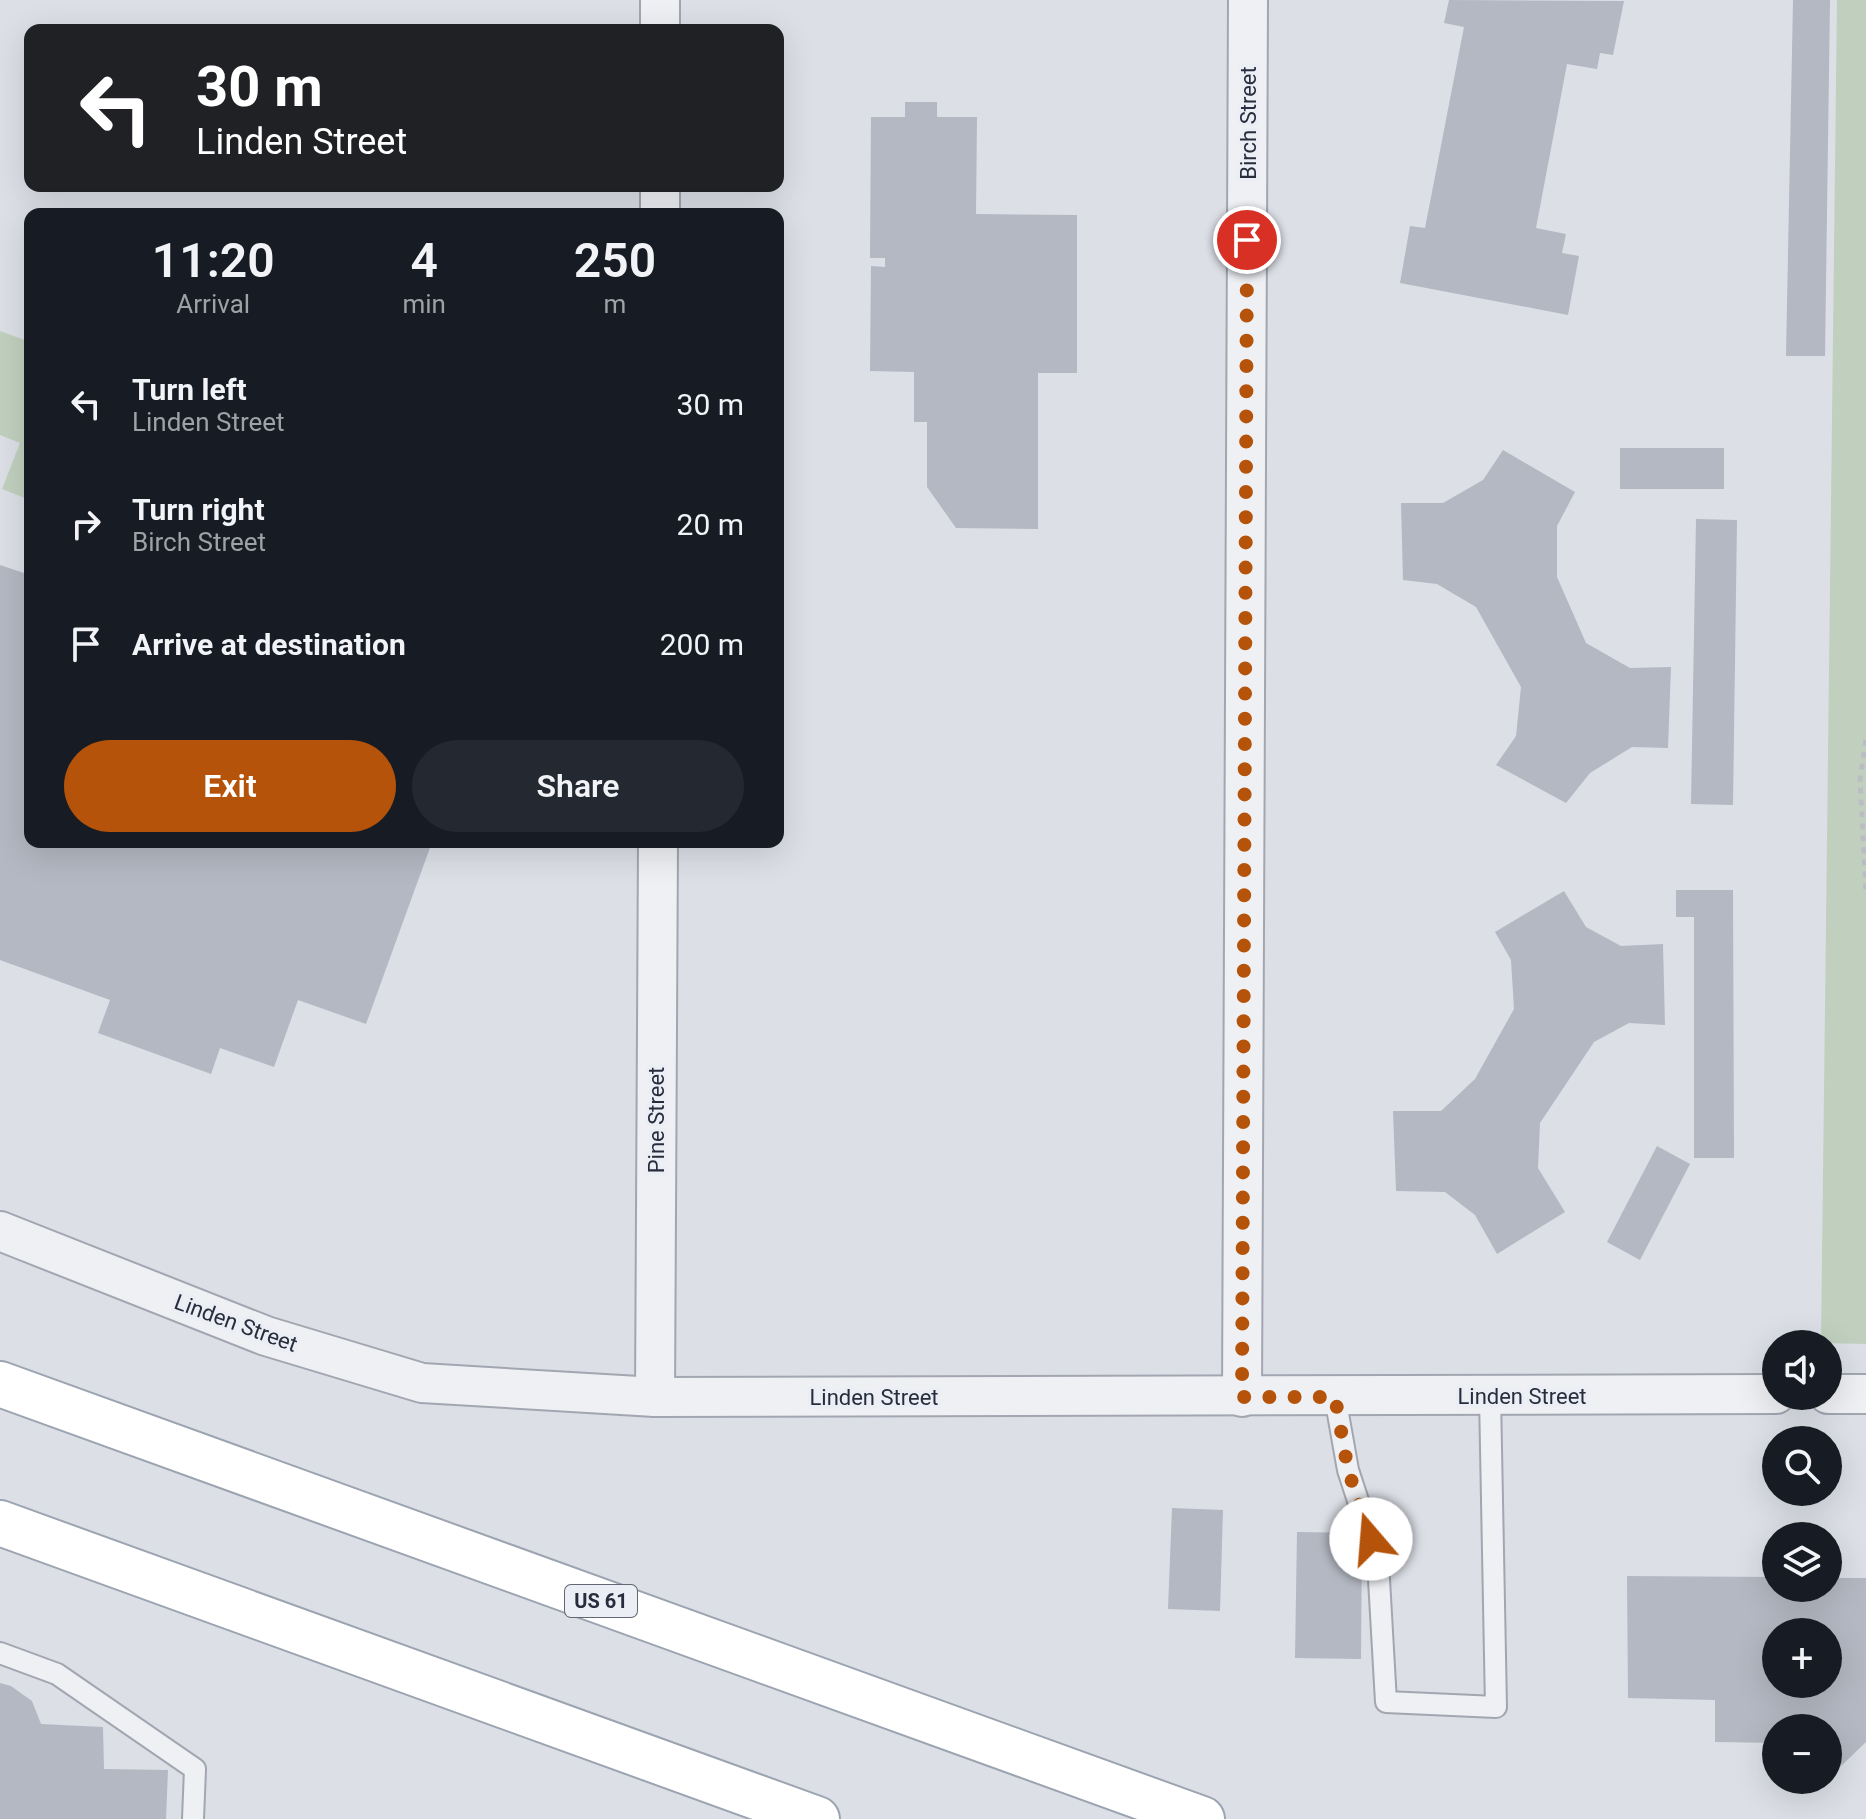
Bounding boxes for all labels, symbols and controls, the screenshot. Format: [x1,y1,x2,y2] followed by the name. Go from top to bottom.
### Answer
[196,54,323,120] text: 30 m
[64,56,168,160] icon: left
[1236,66,1261,180] street label: Birch Street
[196,121,407,163] text: Linden Street
[1213,206,1281,274] pin
[1225,218,1269,262] icon: arrive
[152,232,275,289] text: 11:20
[411,232,438,289] text: 4
[574,232,656,289] text: 250
[176,289,250,319] text: Arrival
[402,289,446,319] text: min
[604,289,626,319] text: m
[132,372,247,407] text: Turn left
[64,382,108,426] icon: left
[677,387,744,422] text: 30 m
[132,407,285,437] text: Linden Street
[132,492,265,527] text: Turn right
[64,502,108,546] icon: right
[677,507,744,542] text: 20 m
[132,527,266,557] text: Birch Street
[64,622,108,666] icon: arrive
[132,627,406,662] text: Arrive at destination
[660,627,744,662] text: 200 m
[64,740,396,832] button: Exit
[412,740,744,832] button: Share
[644,1067,669,1173] street label: Pine Street
[171,1289,301,1357] street label: Linden Street
[1762,1330,1842,1794] map controls
[1762,1330,1842,1410] button: sound
[1457,1384,1587,1409] street label: Linden Street
[809,1385,939,1410] street label: Linden Street
[1762,1426,1842,1506] button: search
[1329,1497,1413,1581] position arrow
[1762,1522,1842,1602] button: layers
[565,1585,637,1617] road number: US 61
[1762,1618,1842,1698] button: +
[1762,1714,1842,1794] button: −

